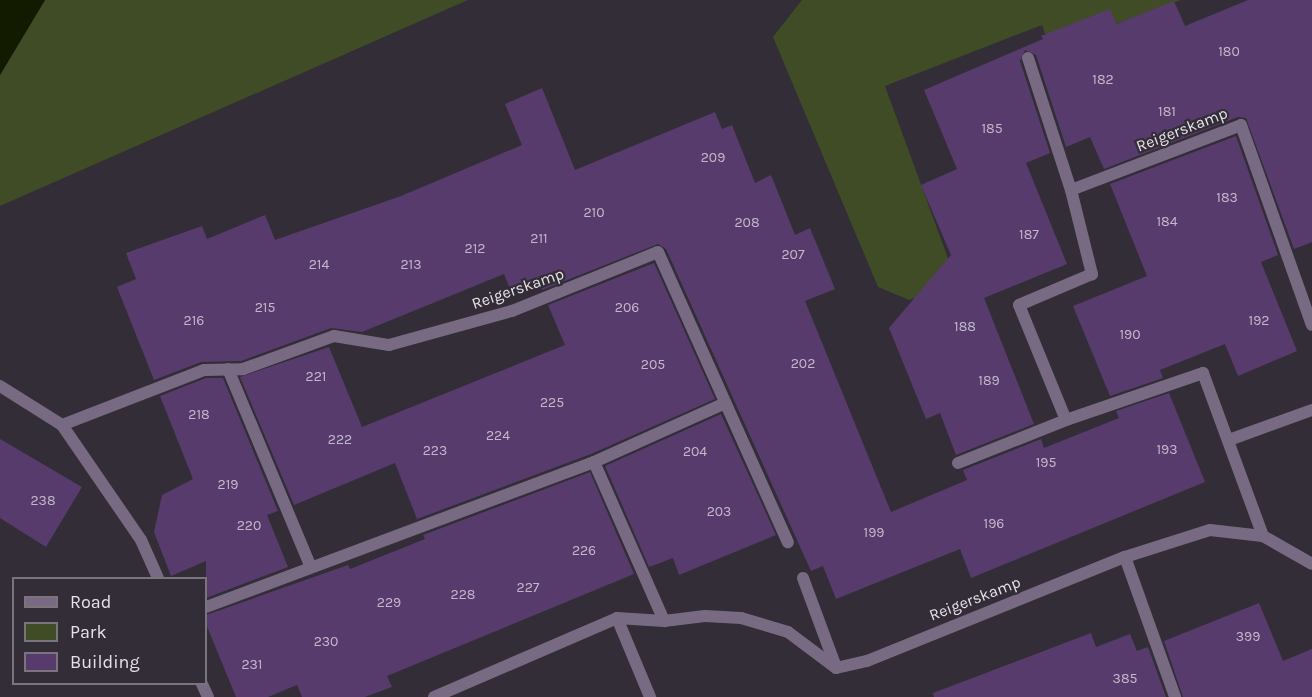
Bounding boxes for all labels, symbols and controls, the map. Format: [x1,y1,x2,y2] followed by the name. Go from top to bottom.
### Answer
[1218,44,1240,60] house number: 180
[1092,72,1114,88] house number: 182
[1134,104,1230,156] street label: Reigerskamp
[1158,104,1176,120] house number: 181
[981,121,1003,137] house number: 185
[701,150,725,166] house number: 209
[1216,190,1238,206] house number: 183
[583,205,605,221] house number: 210
[1156,214,1178,230] house number: 184
[734,215,760,231] house number: 208
[1019,227,1039,243] house number: 187
[530,231,548,247] house number: 211
[465,241,485,257] house number: 212
[782,247,804,263] house number: 207
[309,257,329,273] house number: 214
[400,257,422,273] house number: 213
[469,264,567,314] street label: Reigerskamp
[255,300,275,316] house number: 215
[615,300,639,316] house number: 206
[184,313,204,329] house number: 216
[1249,313,1269,329] house number: 192
[954,319,976,335] house number: 188
[1119,327,1141,343] house number: 190
[791,356,815,372] house number: 202
[641,357,665,373] house number: 205
[306,369,326,385] house number: 221
[978,373,1000,389] house number: 189
[540,395,564,411] house number: 225
[188,407,210,423] house number: 218
[486,428,510,444] house number: 224
[328,432,352,448] house number: 222
[1156,442,1178,458] house number: 193
[423,443,447,459] house number: 223
[683,444,707,460] house number: 204
[1036,455,1056,471] house number: 195
[218,477,238,493] house number: 219
[31,493,55,509] house number: 238
[707,504,731,520] house number: 203
[984,516,1004,532] house number: 196
[237,518,261,534] house number: 220
[864,525,884,541] house number: 199
[572,543,596,559] house number: 226
[927,573,1023,625] street label: Reigerskamp
[12,577,207,685] legend
[517,580,539,596] house number: 227
[451,587,475,603] house number: 228
[70,591,111,613] text: Road
[377,595,401,611] house number: 229
[70,621,107,643] text: Park
[1236,629,1260,645] house number: 399
[314,634,338,650] house number: 230
[70,651,140,673] text: Building
[241,657,263,673] house number: 231
[1113,671,1137,687] house number: 385

